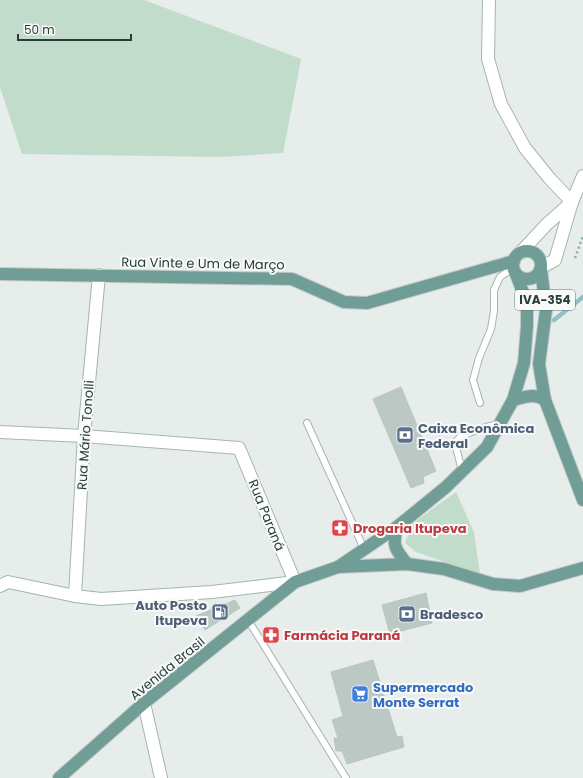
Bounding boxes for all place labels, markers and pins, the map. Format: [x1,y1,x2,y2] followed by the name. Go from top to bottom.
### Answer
[418,419,534,453] place label: Caixa Econômica Federal
[395,425,415,445] bank icon: Caixa Econômica Federal
[330,518,350,538] pharmacy icon: Drogaria Itupeva
[353,519,467,538] place label: Drogaria Itupeva
[135,596,207,630] place label: Auto Posto Itupeva
[210,602,230,622] fuel station icon: Auto Posto Itupeva
[397,604,417,624] bank icon: Bradesco
[420,605,483,624] place label: Bradesco
[261,625,281,645] pharmacy icon: Farmácia Paraná
[284,626,400,645] place label: Farmácia Paraná
[373,678,473,712] place label: Supermercado Monte Serrat
[350,684,370,704] supermarket icon: Supermercado Monte Serrat

